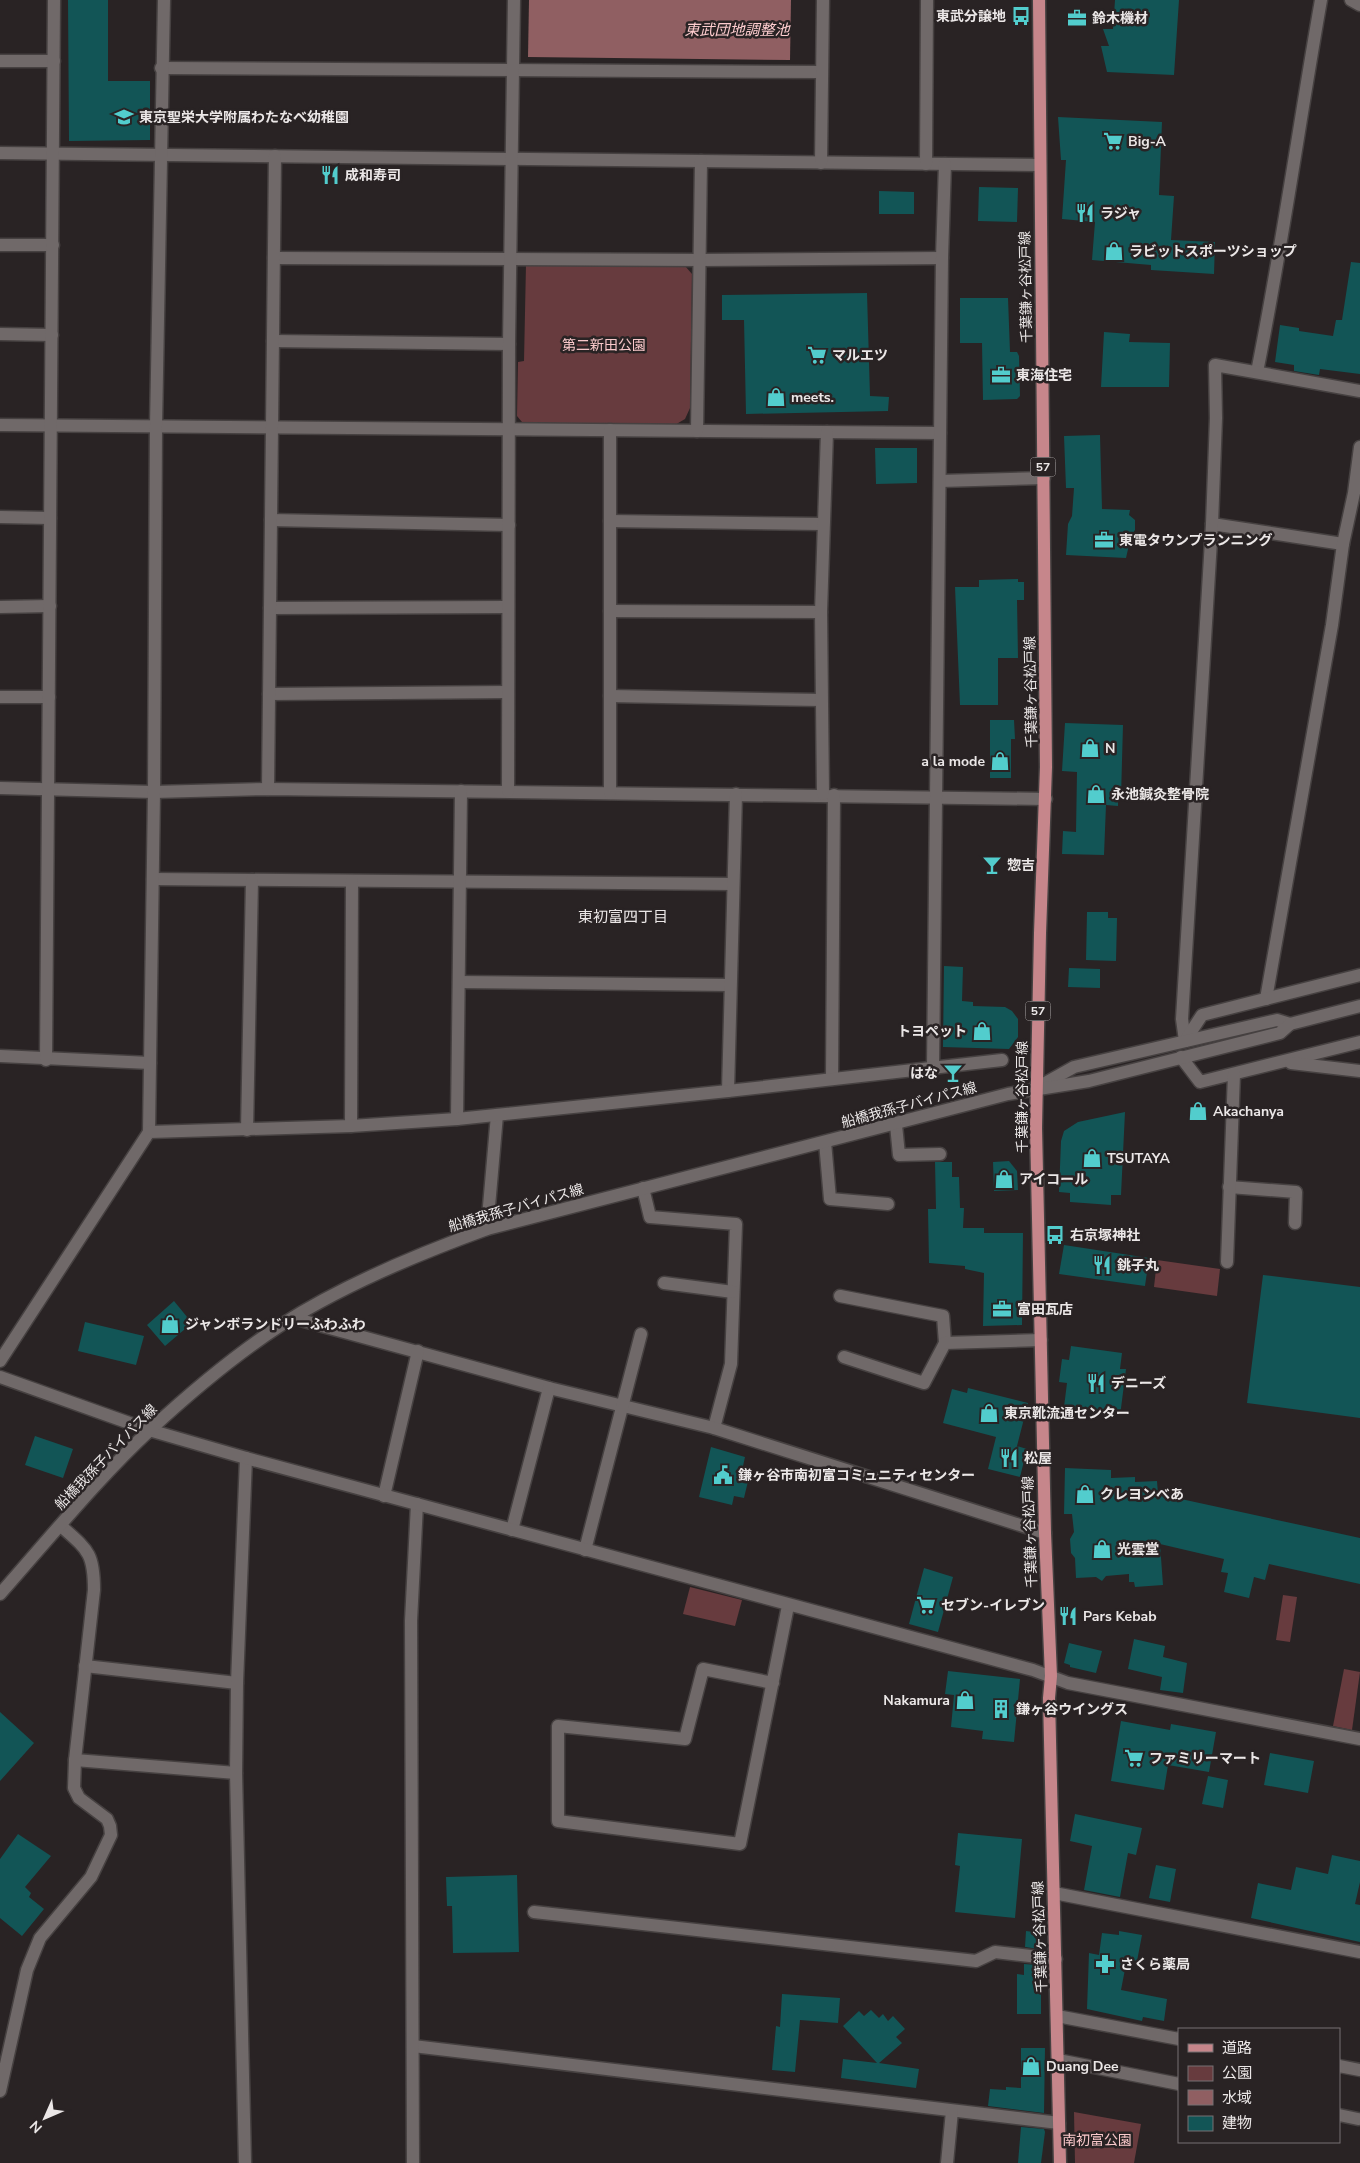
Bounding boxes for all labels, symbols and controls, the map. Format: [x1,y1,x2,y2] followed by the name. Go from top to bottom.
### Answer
[1010,5,1032,27] bus stop icon: 東武分譲地
[936,7,1006,26] place label: 東武分譲地
[1066,7,1088,29] office icon: 鈴木機材
[1092,9,1148,28] place label: 鈴木機材
[684,20,791,40] water label: 東武団地調整池
[113,106,135,128] school or university icon: 東京聖栄大学附属わたなべ幼稚園
[139,108,349,127] place label: 東京聖栄大学附属わたなべ幼稚園
[1102,130,1124,152] supermarket icon: Big-A
[1128,132,1166,151] place label: Big-A
[319,164,341,186] restaurant icon: 成和寿司
[345,166,401,185] place label: 成和寿司
[1074,202,1096,224] restaurant icon: ラジャ
[1100,204,1141,223] place label: ラジャ
[1016,231,1036,343] street label: 千葉鎌ヶ谷松戸線
[1103,240,1125,262] shop icon: ラビットスポーツショップ
[1129,242,1297,261] place label: ラビットスポーツショップ
[562,336,646,355] park label: 第二新田公園
[806,344,828,366] supermarket icon: マルエツ
[832,346,888,365] place label: マルエツ
[990,364,1012,386] office icon: 東海住宅
[1016,366,1072,385] place label: 東海住宅
[765,386,787,408] shop icon: meets.
[791,388,834,407] place label: meets.
[1030,458,1056,477] road number: 57
[1093,529,1115,551] office icon: 東電タウンプランニング
[1119,531,1273,550] place label: 東電タウンプランニング
[1021,636,1041,748] street label: 千葉鎌ヶ谷松戸線
[1079,737,1101,759] shop icon: N
[1105,739,1115,758] place label: N
[989,750,1011,772] shop icon: a la mode
[921,752,985,771] place label: a la mode
[1085,783,1107,805] shop icon: 永池鍼灸整骨院
[1111,785,1209,804] place label: 永池鍼灸整骨院
[981,854,1003,876] bar icon: 惣吉
[1007,856,1035,875] place label: 惣吉
[578,907,668,927] district label: 東初富四丁目
[1026,1001,1050,1020] road number: 57
[971,1020,993,1042] shop icon: トヨペット
[897,1022,967,1041] place label: トヨペット
[1013,1041,1032,1153] street label: 千葉鎌ヶ谷松戸線
[942,1062,964,1084] bar icon: はな
[910,1064,938,1083] place label: はな
[839,1078,979,1132] street label: 船橋我孫子バイパス線
[1187,1100,1209,1122] shop icon: Akachanya
[1213,1102,1284,1121] place label: Akachanya
[1081,1147,1103,1169] shop icon: TSUTAYA
[1107,1149,1170,1168] place label: TSUTAYA
[993,1168,1015,1190] shop icon: アイコール
[1019,1170,1088,1189] place label: アイコール
[446,1180,586,1236] street label: 船橋我孫子バイパス線
[1044,1224,1066,1246] bus stop icon: 右京塚神社
[1070,1226,1140,1245] place label: 右京塚神社
[1091,1254,1113,1276] restaurant icon: 銚子丸
[1117,1256,1159,1275] place label: 銚子丸
[991,1298,1013,1320] office icon: 富田瓦店
[1017,1300,1073,1319] place label: 富田瓦店
[159,1313,181,1335] shop icon: ジャンボランドリーふわふわ
[185,1315,366,1334] place label: ジャンボランドリーふわふわ
[1085,1372,1107,1394] restaurant icon: デニーズ
[1111,1374,1166,1393] place label: デニーズ
[51,1400,161,1514] street label: 船橋我孫子バイパス線
[978,1402,1000,1424] shop icon: 東京靴流通センター
[1004,1404,1130,1423] place label: 東京靴流通センター
[998,1447,1020,1469] restaurant icon: 松屋
[1024,1449,1052,1468] place label: 松屋
[712,1464,734,1486] public building icon: 鎌ヶ谷市南初富コミュニティセンター
[738,1466,975,1485] place label: 鎌ヶ谷市南初富コミュニティセンター
[1019,1476,1041,1588] street label: 千葉鎌ヶ谷松戸線
[1074,1483,1096,1505] shop icon: クレヨンべあ
[1100,1485,1184,1504] place label: クレヨンべあ
[1091,1538,1113,1560] shop icon: 光雲堂
[1117,1540,1159,1559] place label: 光雲堂
[915,1594,937,1616] supermarket icon: セブン-イレブン
[941,1596,1045,1615] place label: セブン-イレブン
[1057,1605,1079,1627] restaurant icon: Pars Kebab
[1083,1607,1157,1626] place label: Pars Kebab
[954,1689,976,1711] shop icon: Nakamura
[883,1691,950,1710] place label: Nakamura
[990,1698,1012,1720] building icon: 鎌ヶ谷ウイングス
[1016,1700,1128,1719] place label: 鎌ヶ谷ウイングス
[1123,1747,1145,1769] supermarket icon: ファミリーマート
[1149,1749,1261,1768] place label: ファミリーマート
[1029,1881,1051,1993] street label: 千葉鎌ヶ谷松戸線
[1094,1953,1116,1975] pharmacy icon: さくら薬局
[1120,1955,1190,1974] place label: さくら薬局
[1178,2028,1340,2143] legend
[1222,2038,1252,2058] text: 道路
[1020,2055,1042,2077] shop icon: Duang Dee
[1046,2057,1119,2076] place label: Duang Dee
[1222,2063,1252,2083] text: 公園
[1222,2088,1252,2108] text: 水域
[20,2093,70,2143] north arrow
[1222,2113,1252,2133] text: 建物
[26,2116,47,2137] text: N
[1062,2131,1132,2150] park label: 南初富公園

